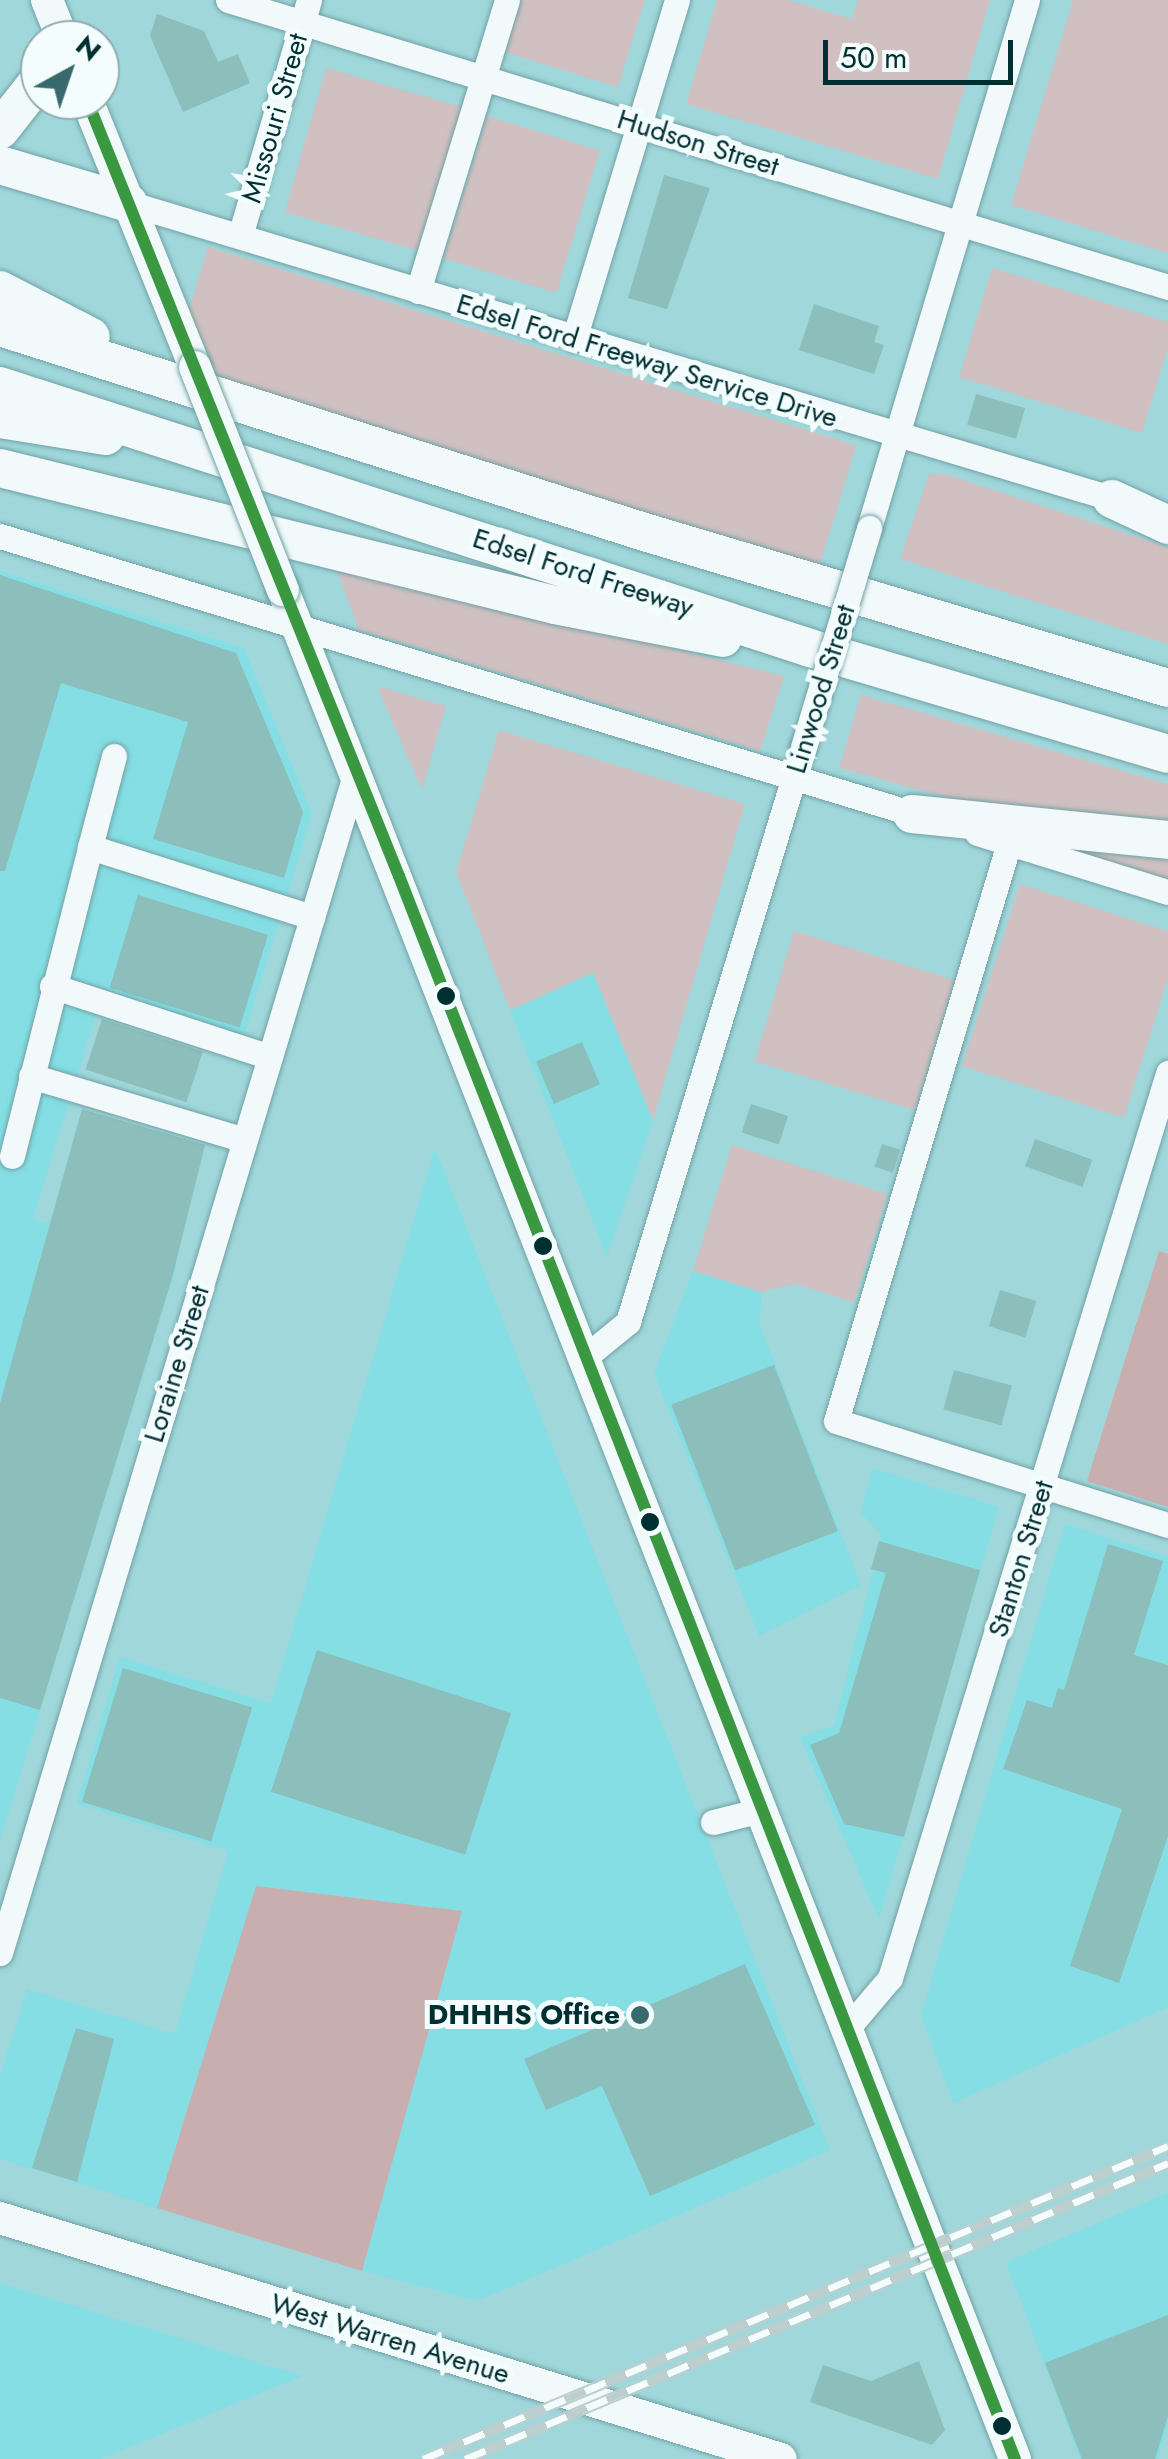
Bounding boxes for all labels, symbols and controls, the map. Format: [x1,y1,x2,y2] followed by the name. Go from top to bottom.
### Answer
[20,20,120,120] north arrow
[828,20,1018,82] scale bar
[67,25,110,71] text: N
[235,29,315,207] street label: Missouri Street
[840,36,907,79] text: 50 m
[613,102,783,184] street label: Hudson Street
[452,287,842,435] street label: Edsel Ford Freeway Service Drive
[468,521,698,625] street label: Edsel Ford Freeway
[779,601,863,777] street label: Linwood Street
[436,986,456,1006] unlabelled marker
[533,1236,553,1256] unlabelled marker
[137,1281,217,1447] street label: Loraine Street
[981,1477,1061,1641] street label: Stanton Street
[640,1512,660,1532] unlabelled marker
[428,1998,620,2032] place label: DHHHS Office
[629,2004,651,2026] marker: DHHHS Office
[266,2287,514,2391] street label: West Warren Avenue
[992,2416,1012,2436] unlabelled marker

